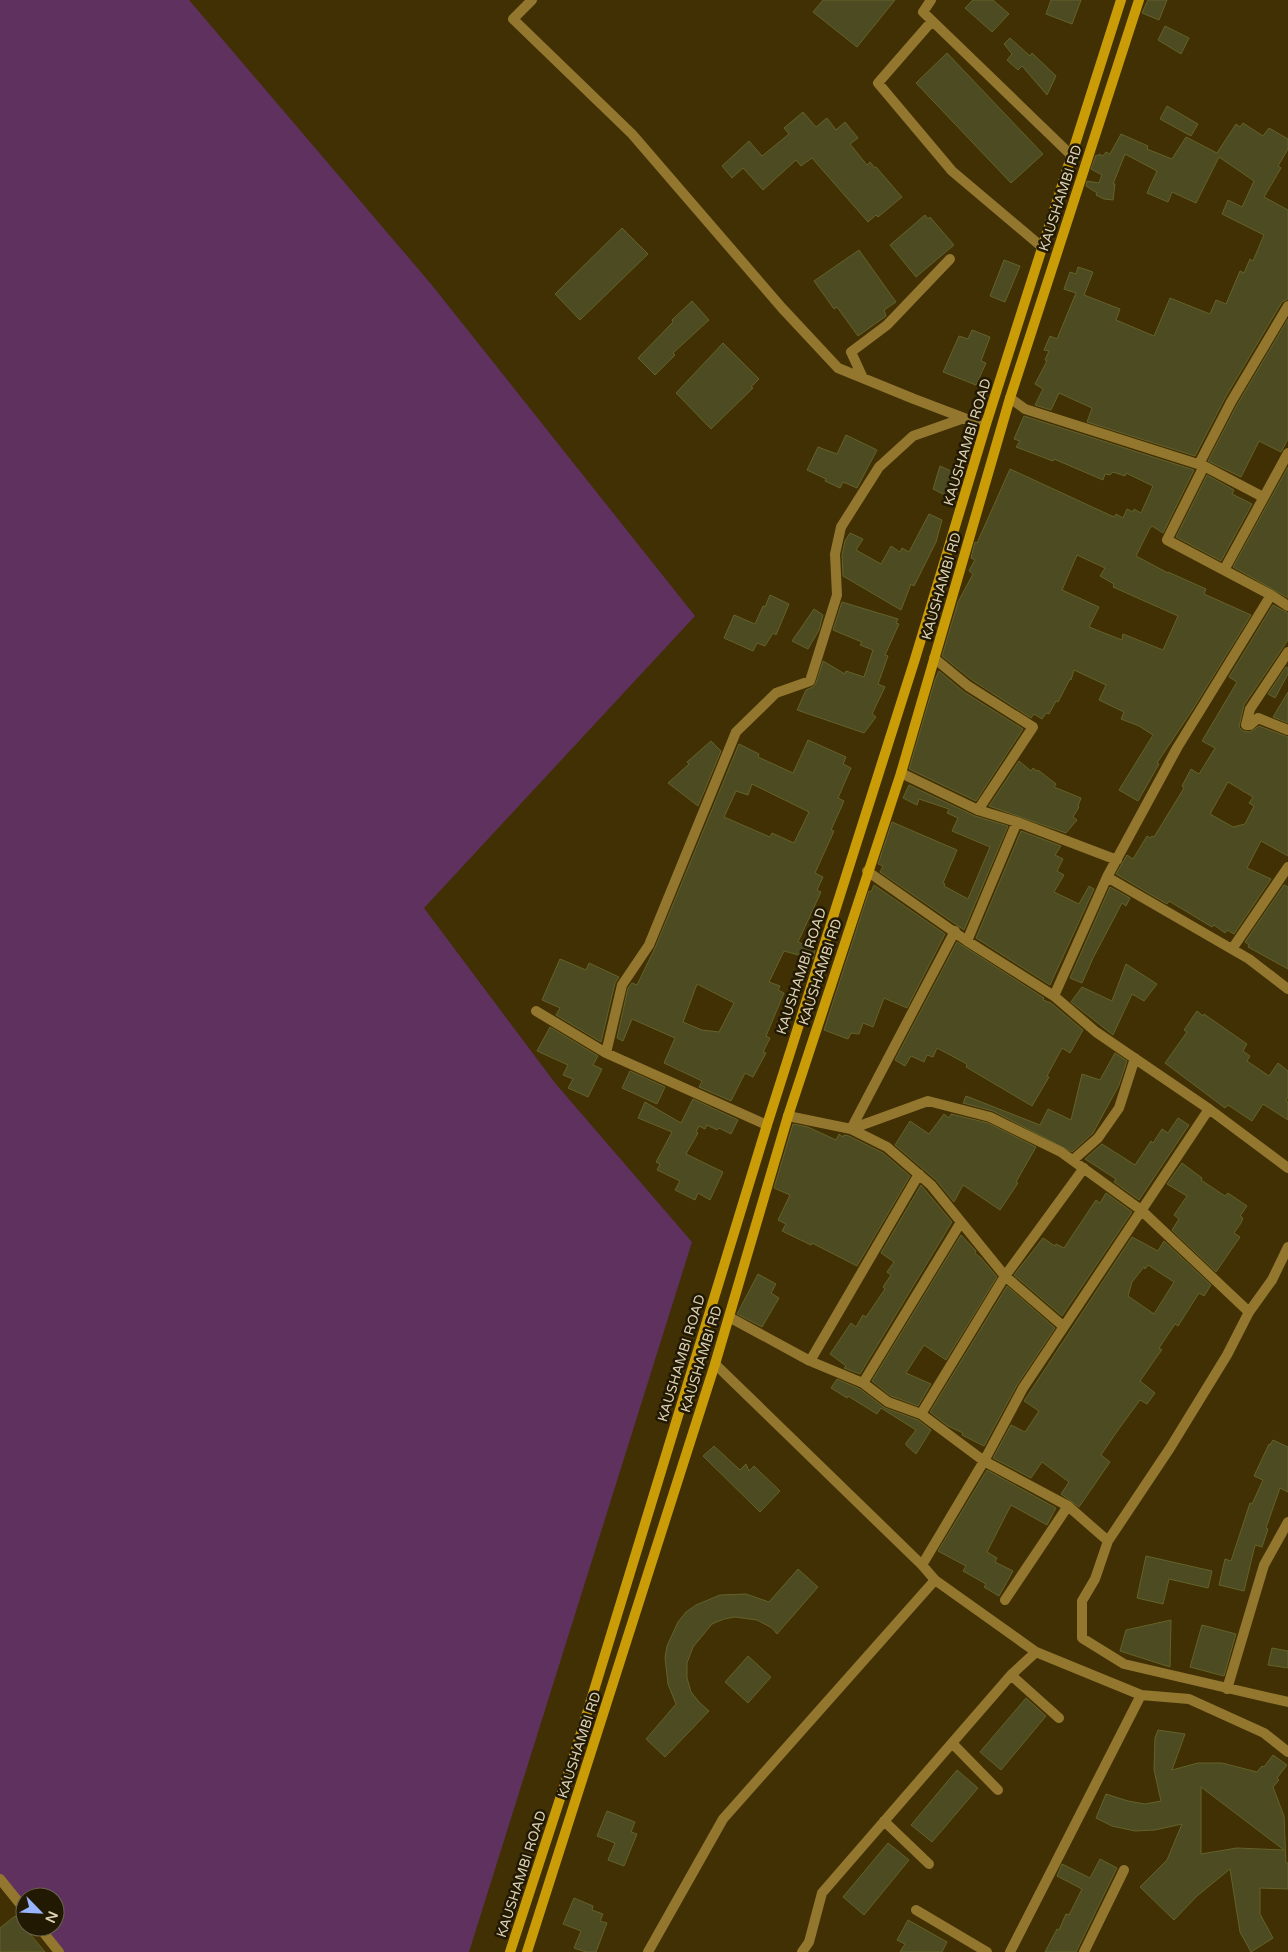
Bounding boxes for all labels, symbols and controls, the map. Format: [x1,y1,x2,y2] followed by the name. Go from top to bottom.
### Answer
[1035,143,1086,254] street label: KAUSHAMBI RD
[940,376,995,508] street label: KAUSHAMBI ROAD
[918,531,965,642] street label: KAUSHAMBI RD
[773,906,830,1037] street label: KAUSHAMBI ROAD
[795,917,846,1028] street label: KAUSHAMBI RD
[654,1292,709,1424] street label: KAUSHAMBI ROAD
[677,1304,726,1415] street label: KAUSHAMBI RD
[554,1690,605,1801] street label: KAUSHAMBI RD
[493,1809,550,1940] street label: KAUSHAMBI ROAD
[15,1887,65,1937] north arrow
[41,1908,61,1926] text: N

